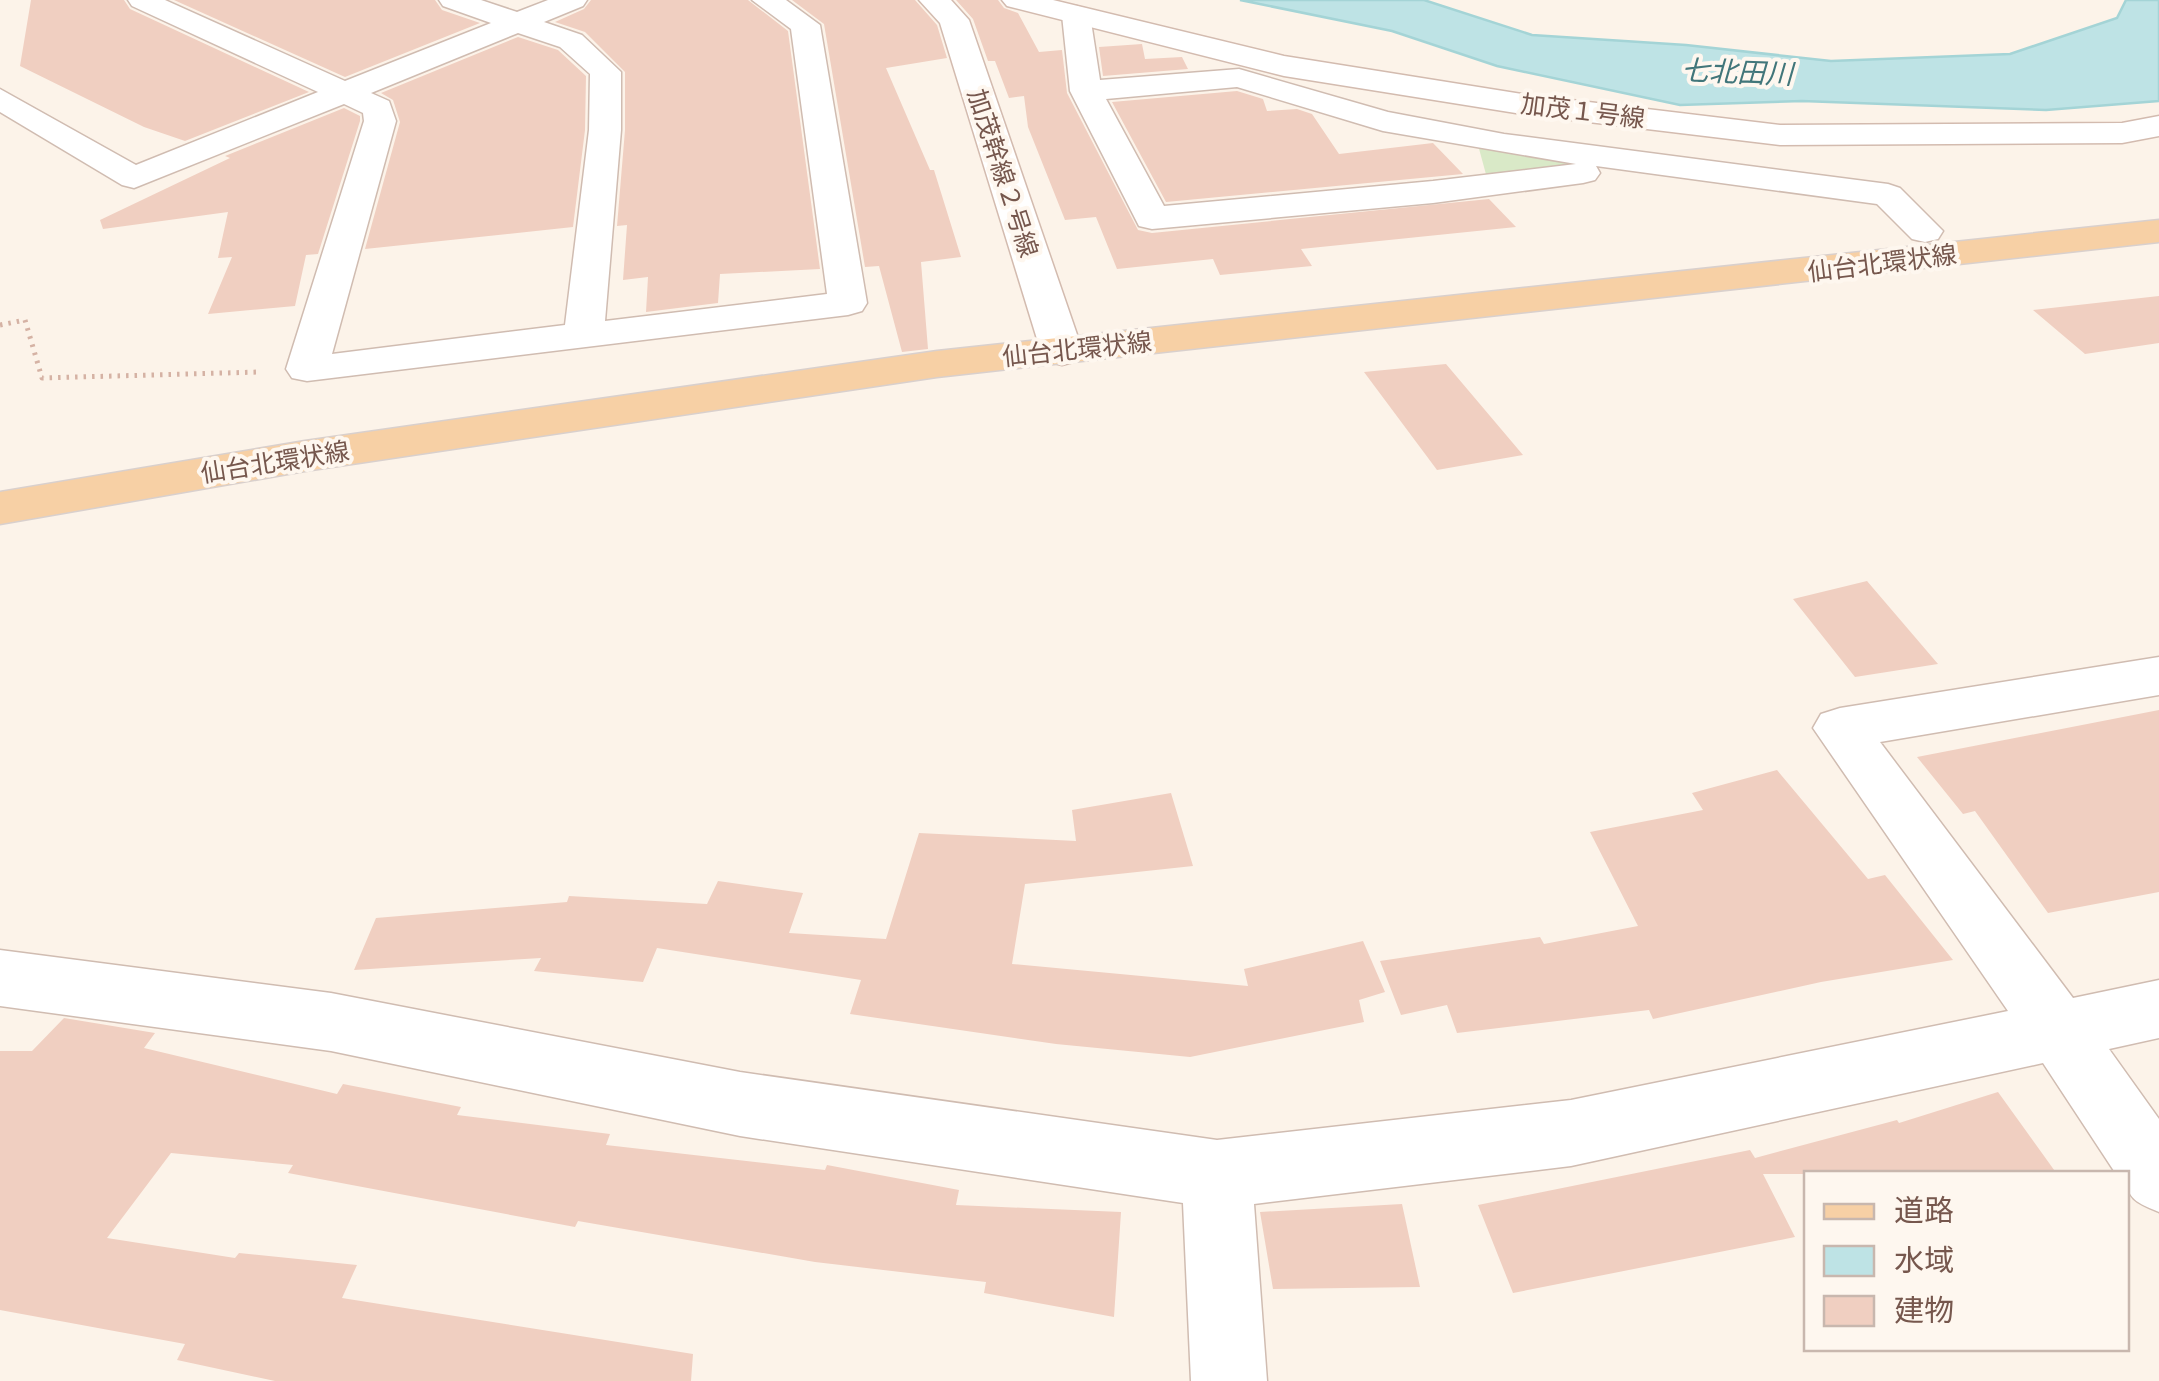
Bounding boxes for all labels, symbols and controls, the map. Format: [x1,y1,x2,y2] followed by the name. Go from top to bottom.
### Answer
[1680,53,1797,91] water label: 七北田川
[962,85,1044,261] street label: 加茂幹線２号線
[1519,88,1647,134] street label: 加茂１号線
[1806,239,1958,287] street label: 仙台北環状線
[1001,326,1153,372] street label: 仙台北環状線
[199,435,351,489] street label: 仙台北環状線
[1804,1171,2129,1351] legend
[1894,1192,1954,1229] text: 道路
[1894,1242,1954,1279] text: 水域
[1894,1292,1954,1329] text: 建物

